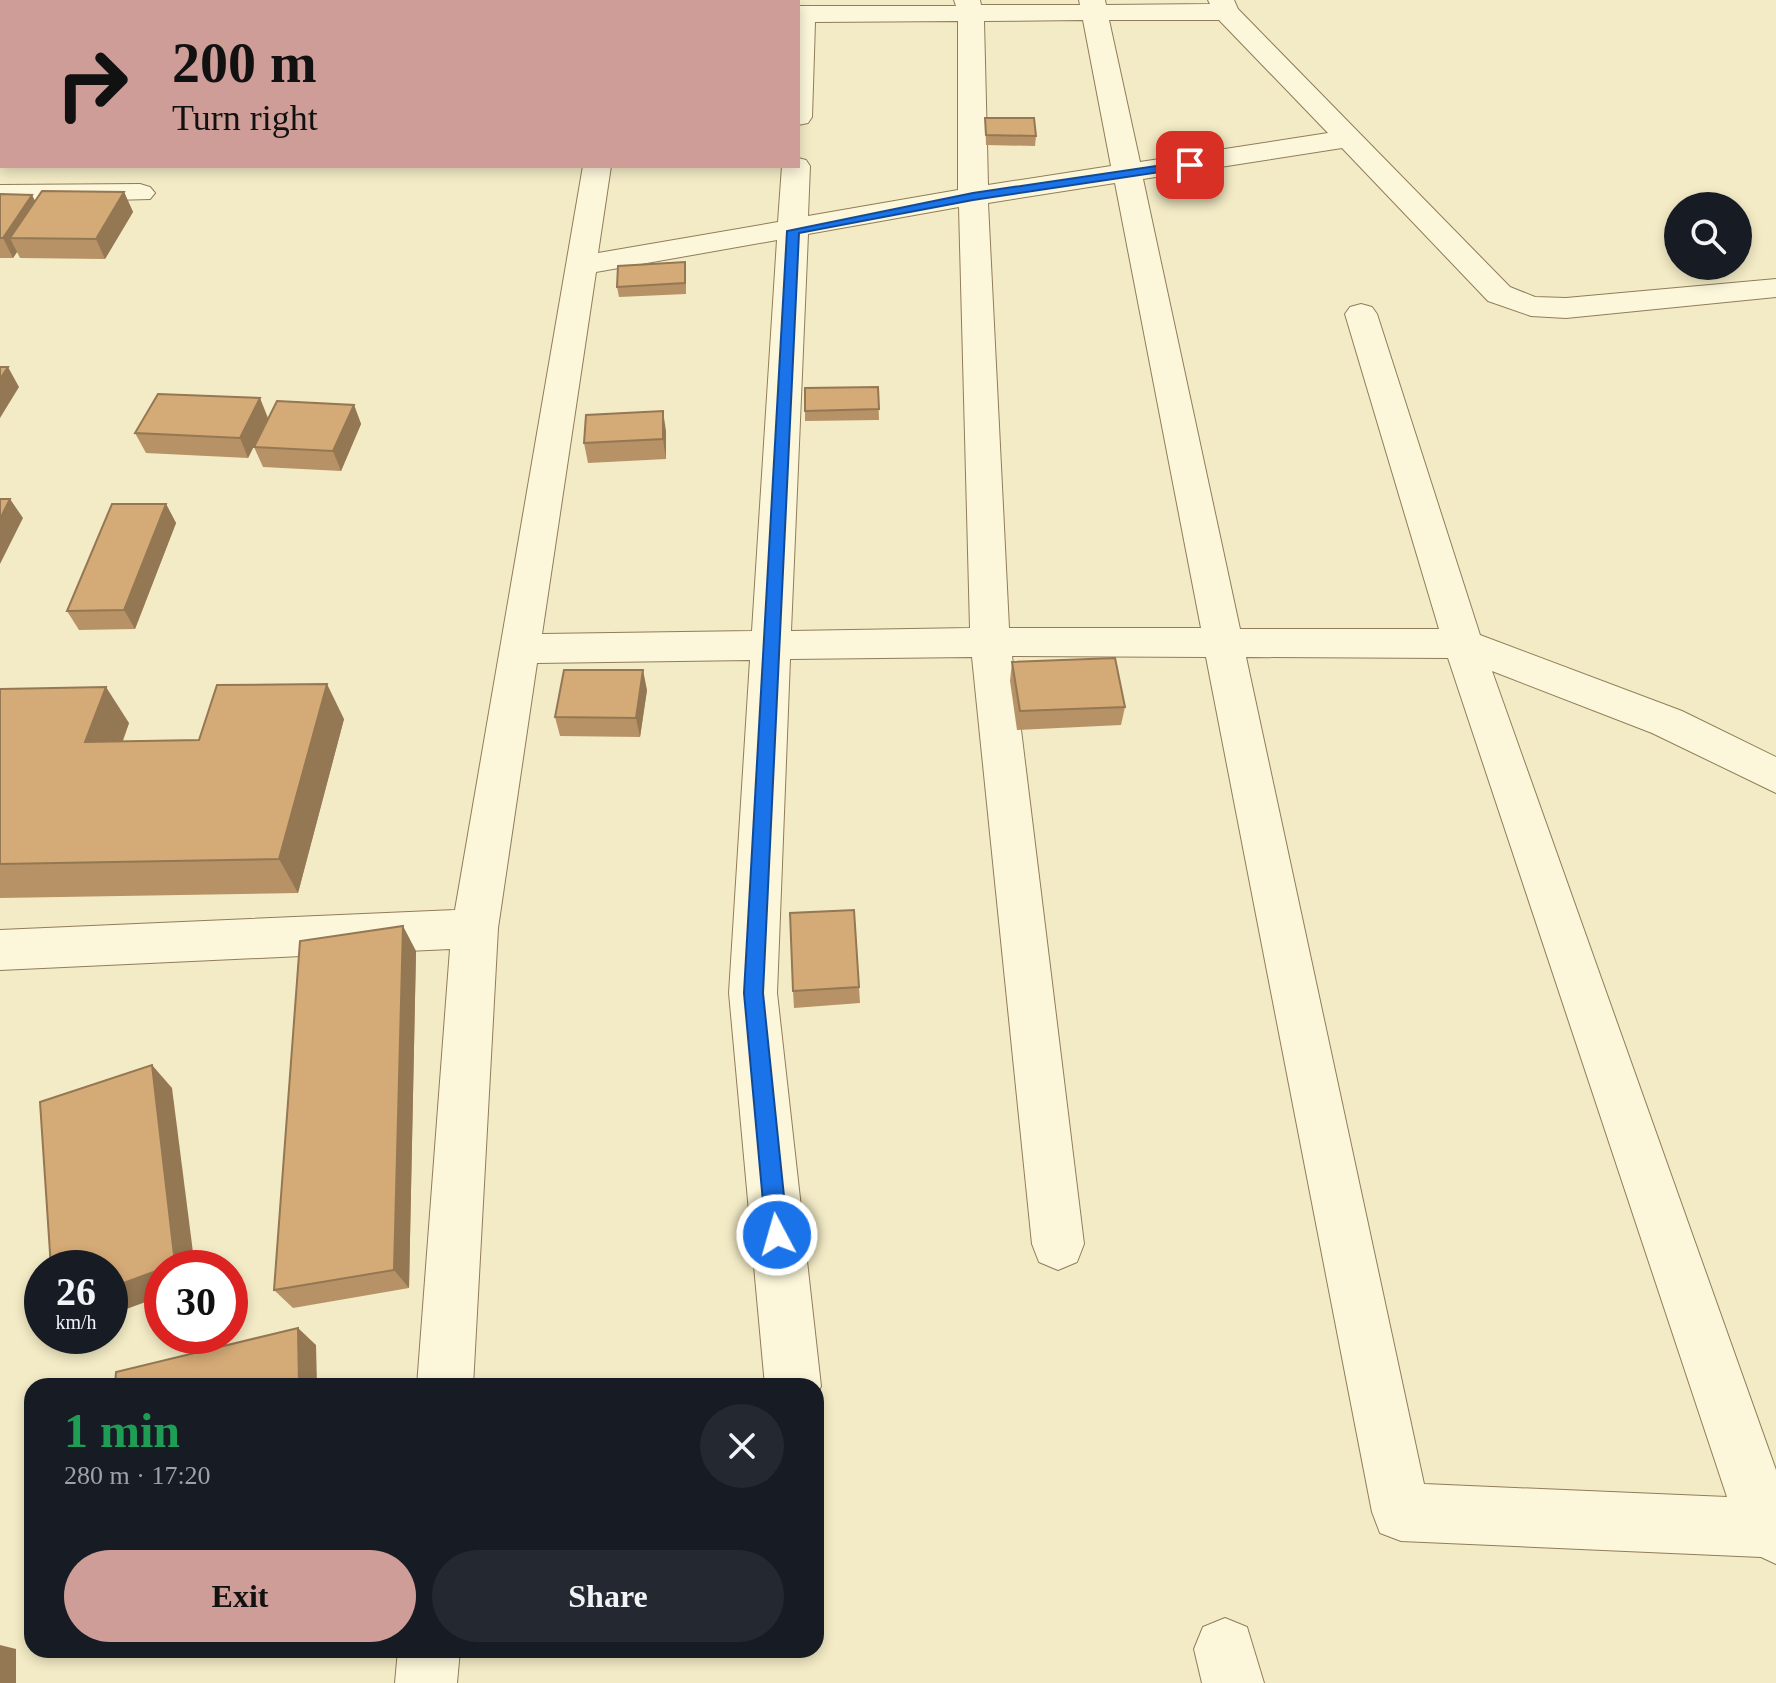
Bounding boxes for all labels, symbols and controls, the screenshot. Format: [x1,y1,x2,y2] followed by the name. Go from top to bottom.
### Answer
[40,32,144,136] icon: right
[172,32,317,94] text: 200 m
[172,98,318,138] text: Turn right
[1156,131,1224,199] pin
[1168,143,1212,187] icon: arrive
[1664,192,1752,280] map controls
[1664,192,1752,280] button: search
[735,1193,819,1277] position arrow
[144,1250,248,1354] speed limit sign: 30
[56,1269,96,1314] text: 26
[55,1311,97,1333] text: km/h
[64,1404,180,1457] text: 1 min
[700,1404,784,1488] button: close
[64,1461,211,1490] text: 280 m · 17:20
[64,1550,416,1642] button: Exit
[432,1550,784,1642] button: Share

